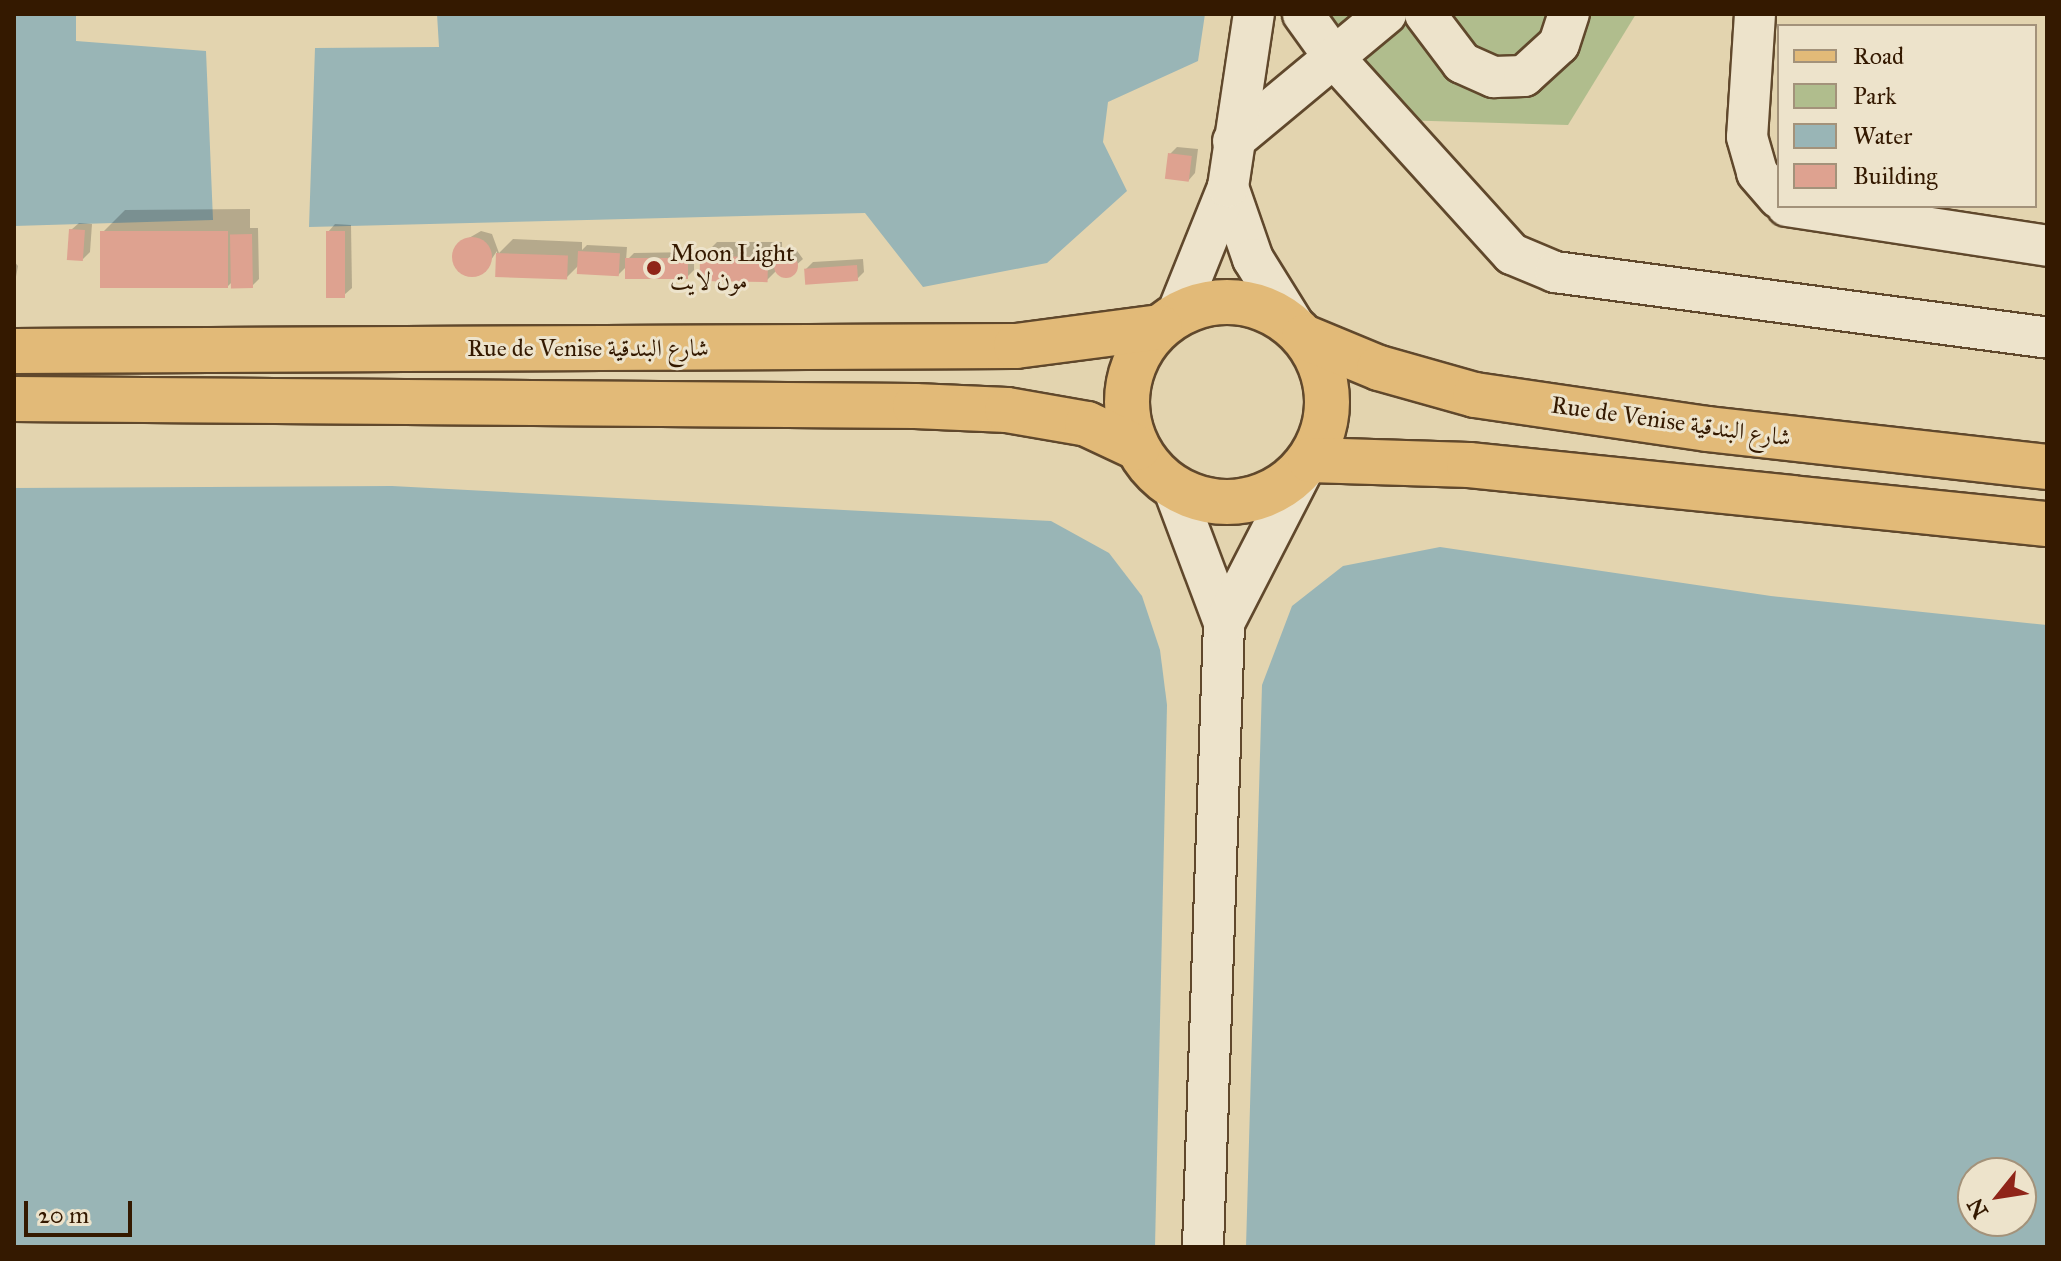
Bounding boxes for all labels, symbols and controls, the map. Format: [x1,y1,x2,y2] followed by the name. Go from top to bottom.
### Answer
[1777,24,2037,208] legend
[1853,41,1904,71] text: Road
[1853,81,1896,111] text: Park
[1853,121,1912,151] text: Water
[1853,161,1938,191] text: Building
[670,240,794,296] place label: Moon Light مون لايت
[645,259,663,277] marker: Moon Light مون لايت
[467,335,709,363] street label: Rue de Venise شارع البندقية
[1549,391,1793,453] street label: Rue de Venise شارع البندقية
[1957,1157,2037,1237] north arrow
[28,1185,136,1235] scale bar
[1961,1193,1994,1223] text: N
[38,1200,89,1230] text: 20 m

